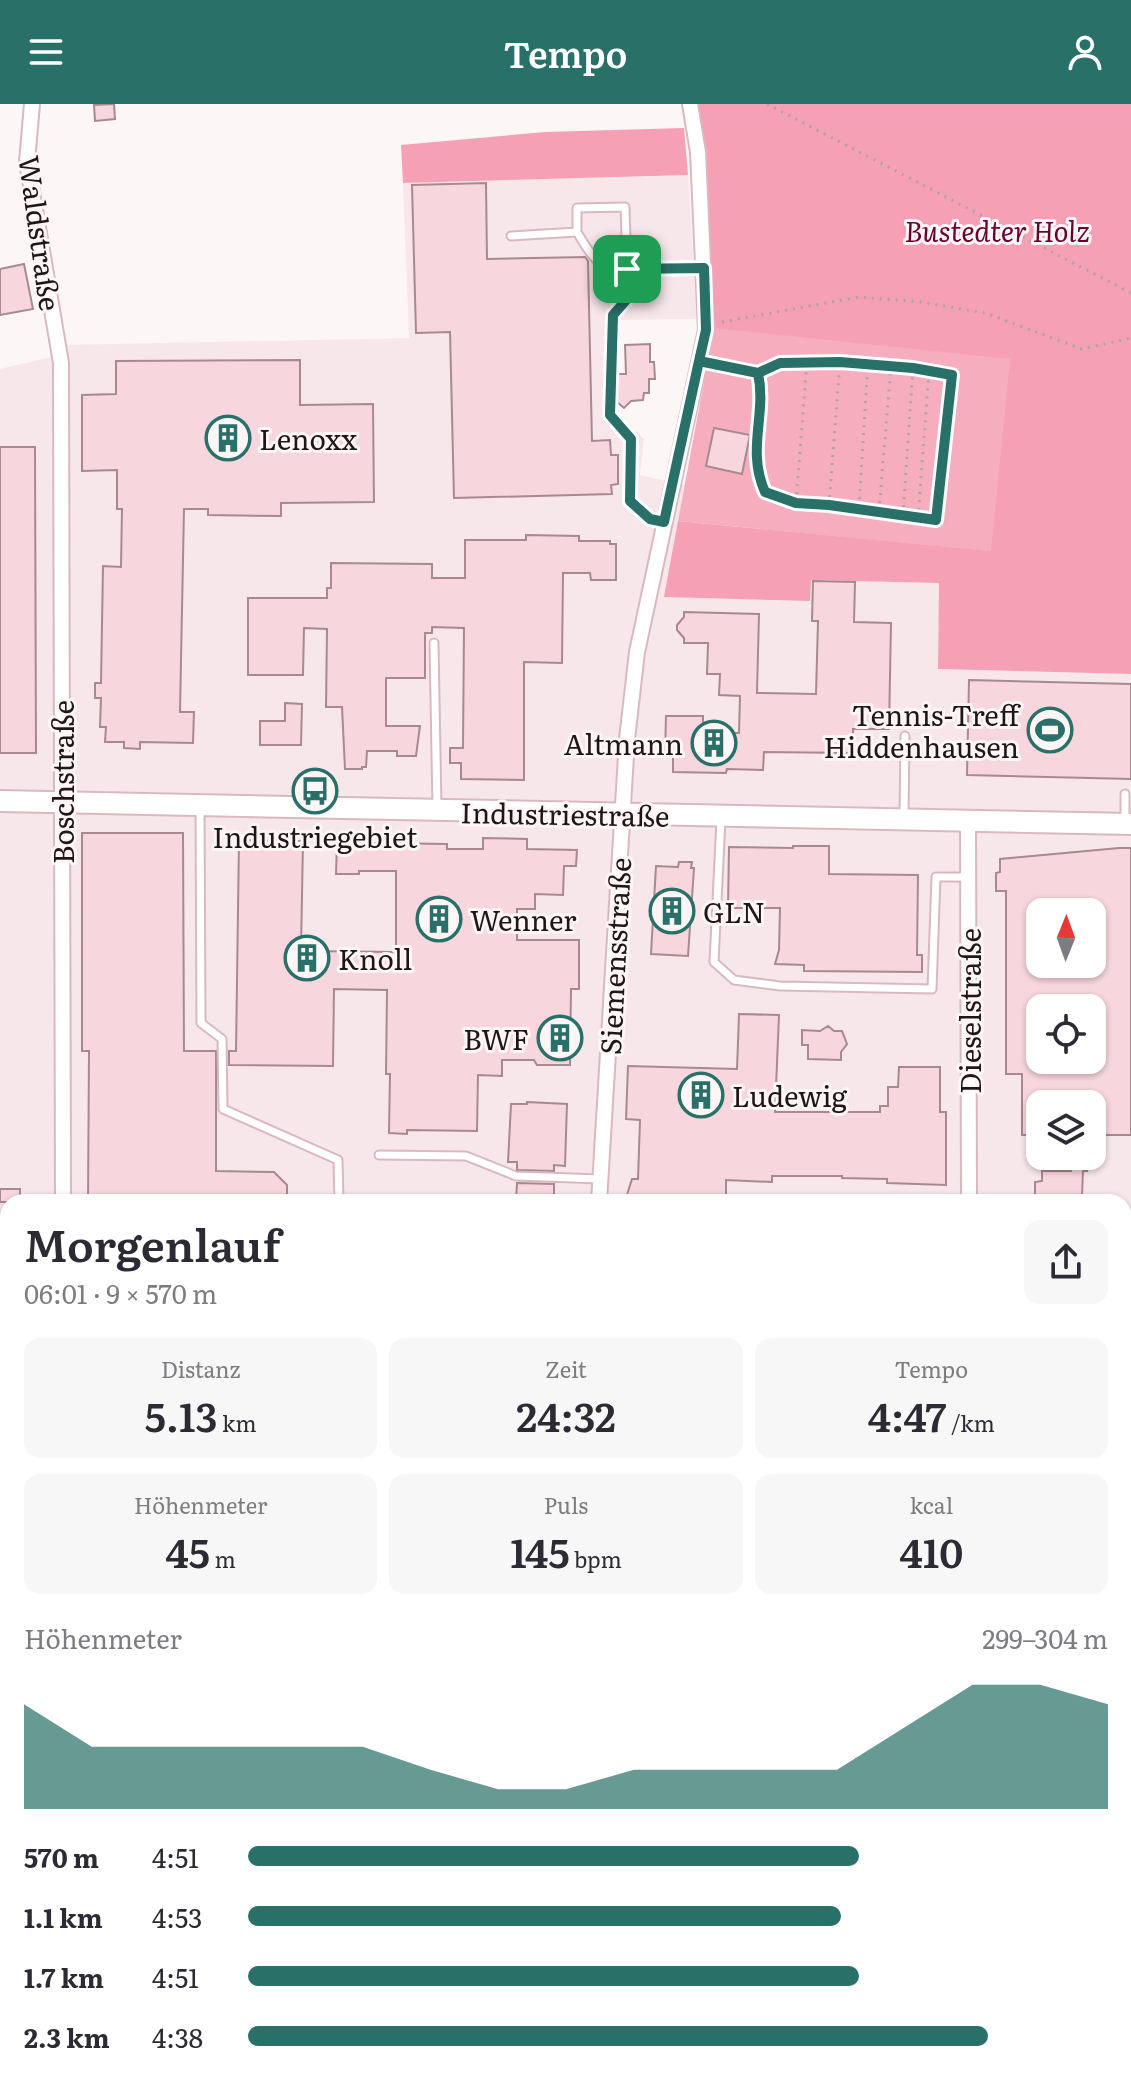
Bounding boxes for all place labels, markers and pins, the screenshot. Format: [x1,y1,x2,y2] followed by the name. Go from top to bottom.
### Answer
[593,235,661,303] pin
[204,414,252,462] building icon: Lenoxx
[259,417,357,459] place label: Lenoxx
[824,693,1021,767] place label: Tennis-Treff Hiddenhausen
[1026,706,1074,754] sports icon: Tennis-Treff Hiddenhausen
[690,719,738,767] building icon: Altmann
[564,722,683,764] place label: Altmann
[291,767,339,815] bus stop icon: Industriegebiet
[213,815,418,857] place label: Industriegebiet
[648,887,696,935] building icon: GLN
[703,890,765,932] place label: GLN
[415,895,463,943] building icon: Wenner
[470,898,577,940] place label: Wenner
[283,934,331,982] building icon: Knoll
[338,937,412,979] place label: Knoll
[536,1014,584,1062] building icon: BWF
[463,1017,529,1059] place label: BWF
[677,1071,725,1119] building icon: Ludewig
[732,1074,848,1116] place label: Ludewig

